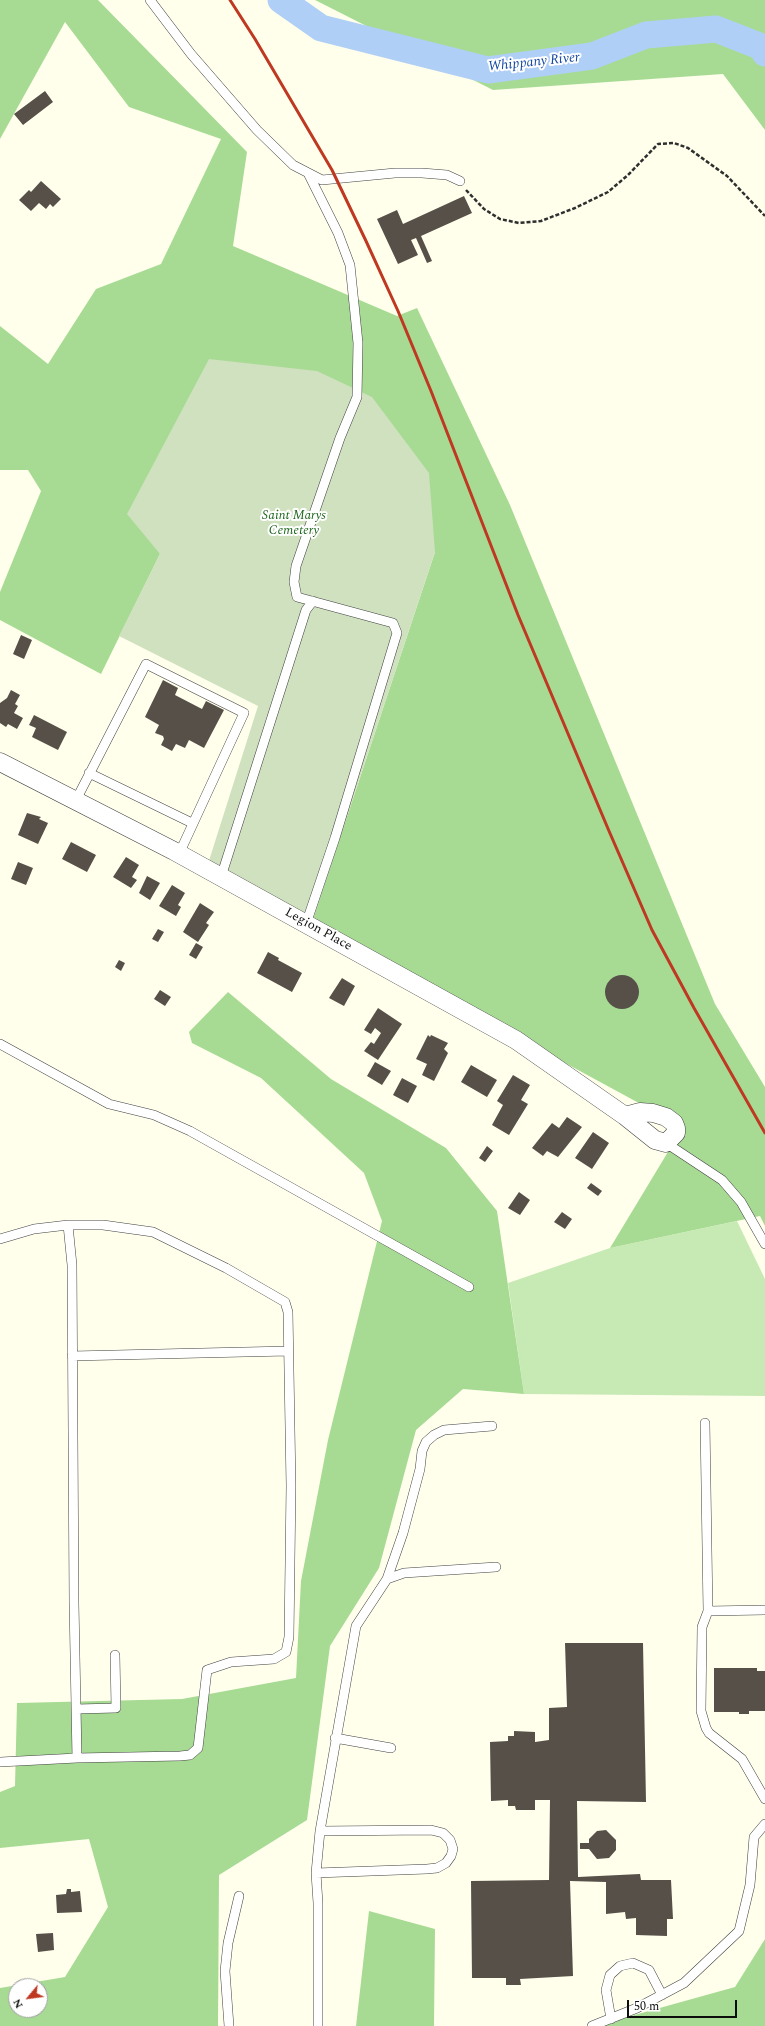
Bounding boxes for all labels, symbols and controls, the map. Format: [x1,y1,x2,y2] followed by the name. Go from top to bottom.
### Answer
[487,50,581,76] water label: Whippany River
[262,508,326,539] park label: Saint Marys Cemetery
[282,905,354,955] street label: Legion Place
[8,1978,48,2018] north arrow
[629,1992,739,2018] scale bar
[8,1996,28,2012] text: N
[634,1997,659,2016] text: 50 m

